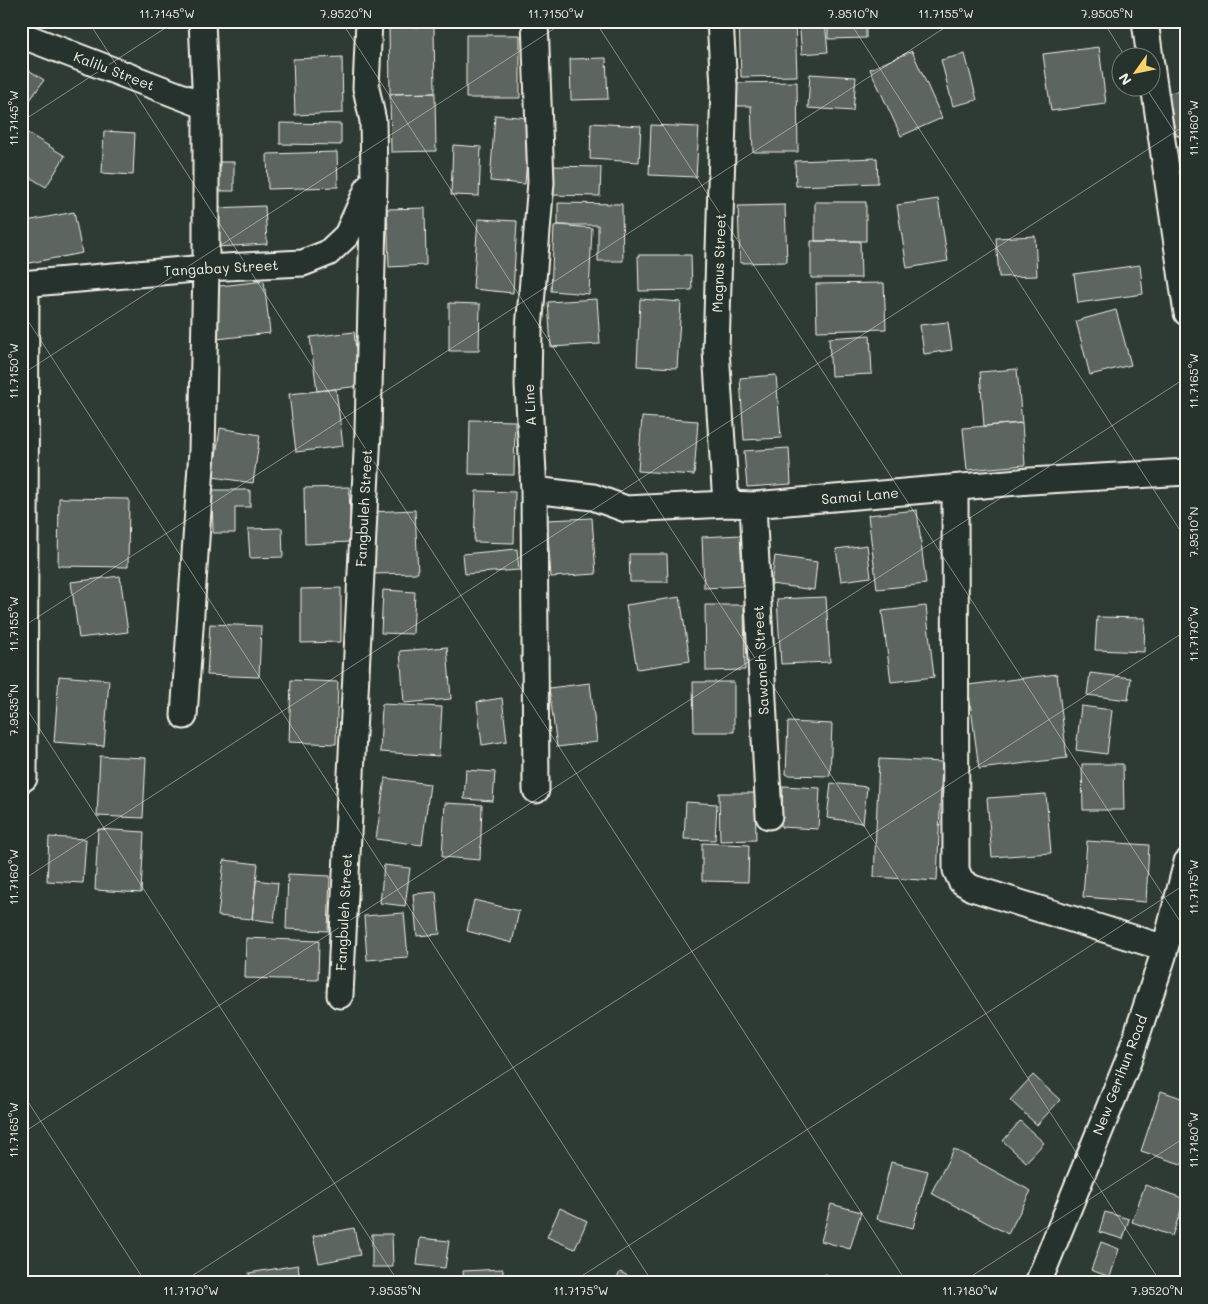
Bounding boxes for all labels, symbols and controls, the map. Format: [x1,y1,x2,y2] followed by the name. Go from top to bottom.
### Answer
[139,5,195,21] text: 11.7145°W
[320,5,372,21] text: 7.9520°N
[528,5,584,21] text: 11.7150°W
[828,5,878,21] text: 7.9510°N
[918,5,974,21] text: 11.7155°W
[1081,5,1133,21] text: 7.9505°N
[71,46,157,95] street label: Kalilu Street
[1110,48,1160,98] north arrow
[1114,70,1136,89] text: N
[5,90,21,146] text: 11.7145°W
[1185,100,1201,156] text: 11.7160°W
[707,213,730,313] street label: Magnus Street
[163,255,279,280] street label: Tangabay Street
[5,343,21,399] text: 11.7150°W
[1185,353,1201,409] text: 11.7165°W
[519,383,540,427] street label: A Line
[351,448,376,567] street label: Fangbuleh Street
[820,483,900,508] street label: Samai Lane
[1185,507,1201,557] text: 7.9510°N
[5,596,21,652] text: 11.7155°W
[748,605,773,715] street label: Sawaneh Street
[1185,606,1201,662] text: 11.7170°W
[5,684,21,736] text: 7.9535°N
[5,849,21,905] text: 11.7160°W
[331,852,356,971] street label: Fangbuleh Street
[1185,859,1201,915] text: 11.7175°W
[1088,1012,1151,1138] street label: New Gerihun Road
[5,1102,21,1158] text: 11.7165°W
[1185,1112,1201,1168] text: 11.7180°W
[163,1282,219,1298] text: 11.7170°W
[369,1282,421,1298] text: 7.9535°N
[553,1282,609,1298] text: 11.7175°W
[942,1282,998,1298] text: 11.7180°W
[1131,1282,1183,1298] text: 7.9520°N

